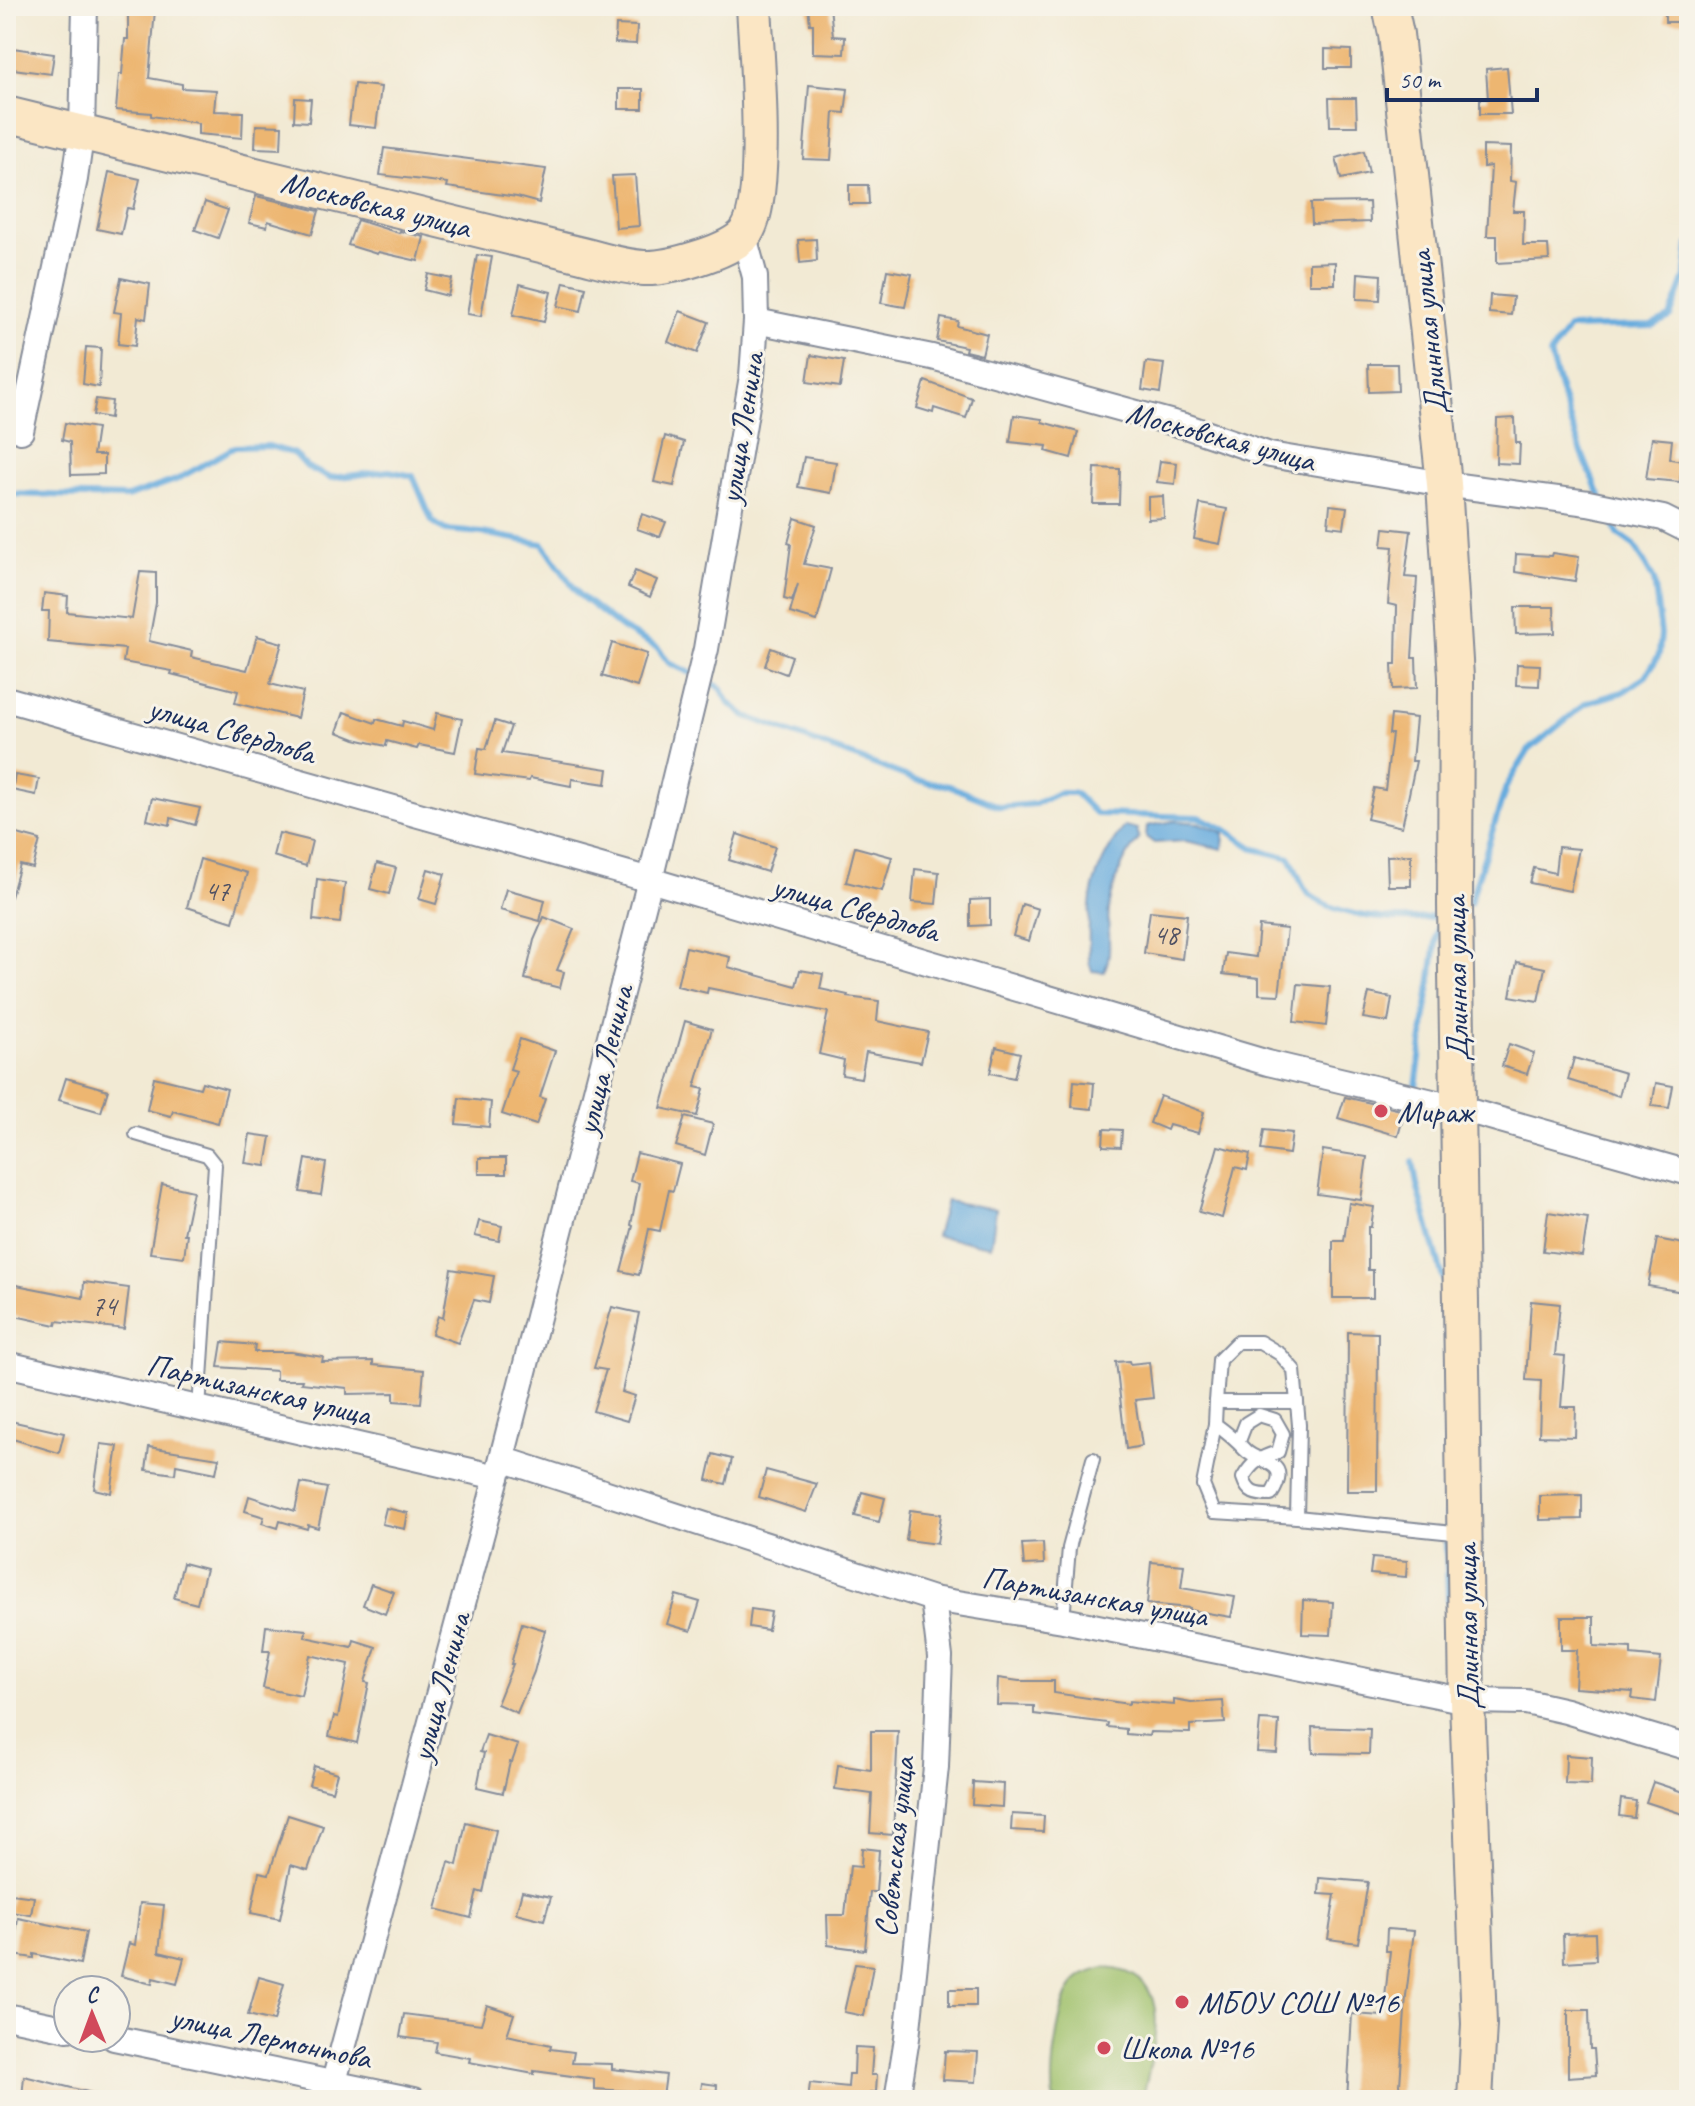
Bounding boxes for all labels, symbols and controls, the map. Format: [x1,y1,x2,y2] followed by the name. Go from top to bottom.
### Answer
[1387,52,1537,102] scale bar
[1399,65,1442,95] text: 50 m
[277,161,477,248] street label: Московская улица
[1399,246,1458,417] street label: Длинная улица
[709,347,774,508] street label: улица Ленина
[1122,392,1322,482] street label: Московская улица
[142,687,323,775] street label: улица Свердлова
[766,865,947,953] street label: улица Свердлова
[204,873,231,908] house number: 47
[1435,893,1478,1062] street label: Длинная улица
[1153,917,1181,952] house number: 48
[566,979,643,1141] street label: улица Ленина
[1397,1091,1476,1132] place label: Мираж
[1372,1102,1390,1120] marker: Мираж
[91,1288,119,1323] house number: 74
[143,1344,377,1436] street label: Партизанская улица
[1446,1541,1489,1710] street label: Длинная улица
[979,1556,1213,1637] street label: Партизанская улица
[400,1606,481,1768] street label: улица Ленина
[865,1753,925,1939] street label: Советская улица
[52,1974,132,2054] north arrow
[86,1981,101,2009] text: С
[1198,1982,1400,2023] place label: МБОУ СОШ №16
[1173,1993,1191,2011] marker: МБОУ СОШ №16
[165,1996,377,2079] street label: улица Лермонтова
[1120,2028,1255,2069] place label: Школа №16
[1095,2039,1113,2057] marker: Школа №16

